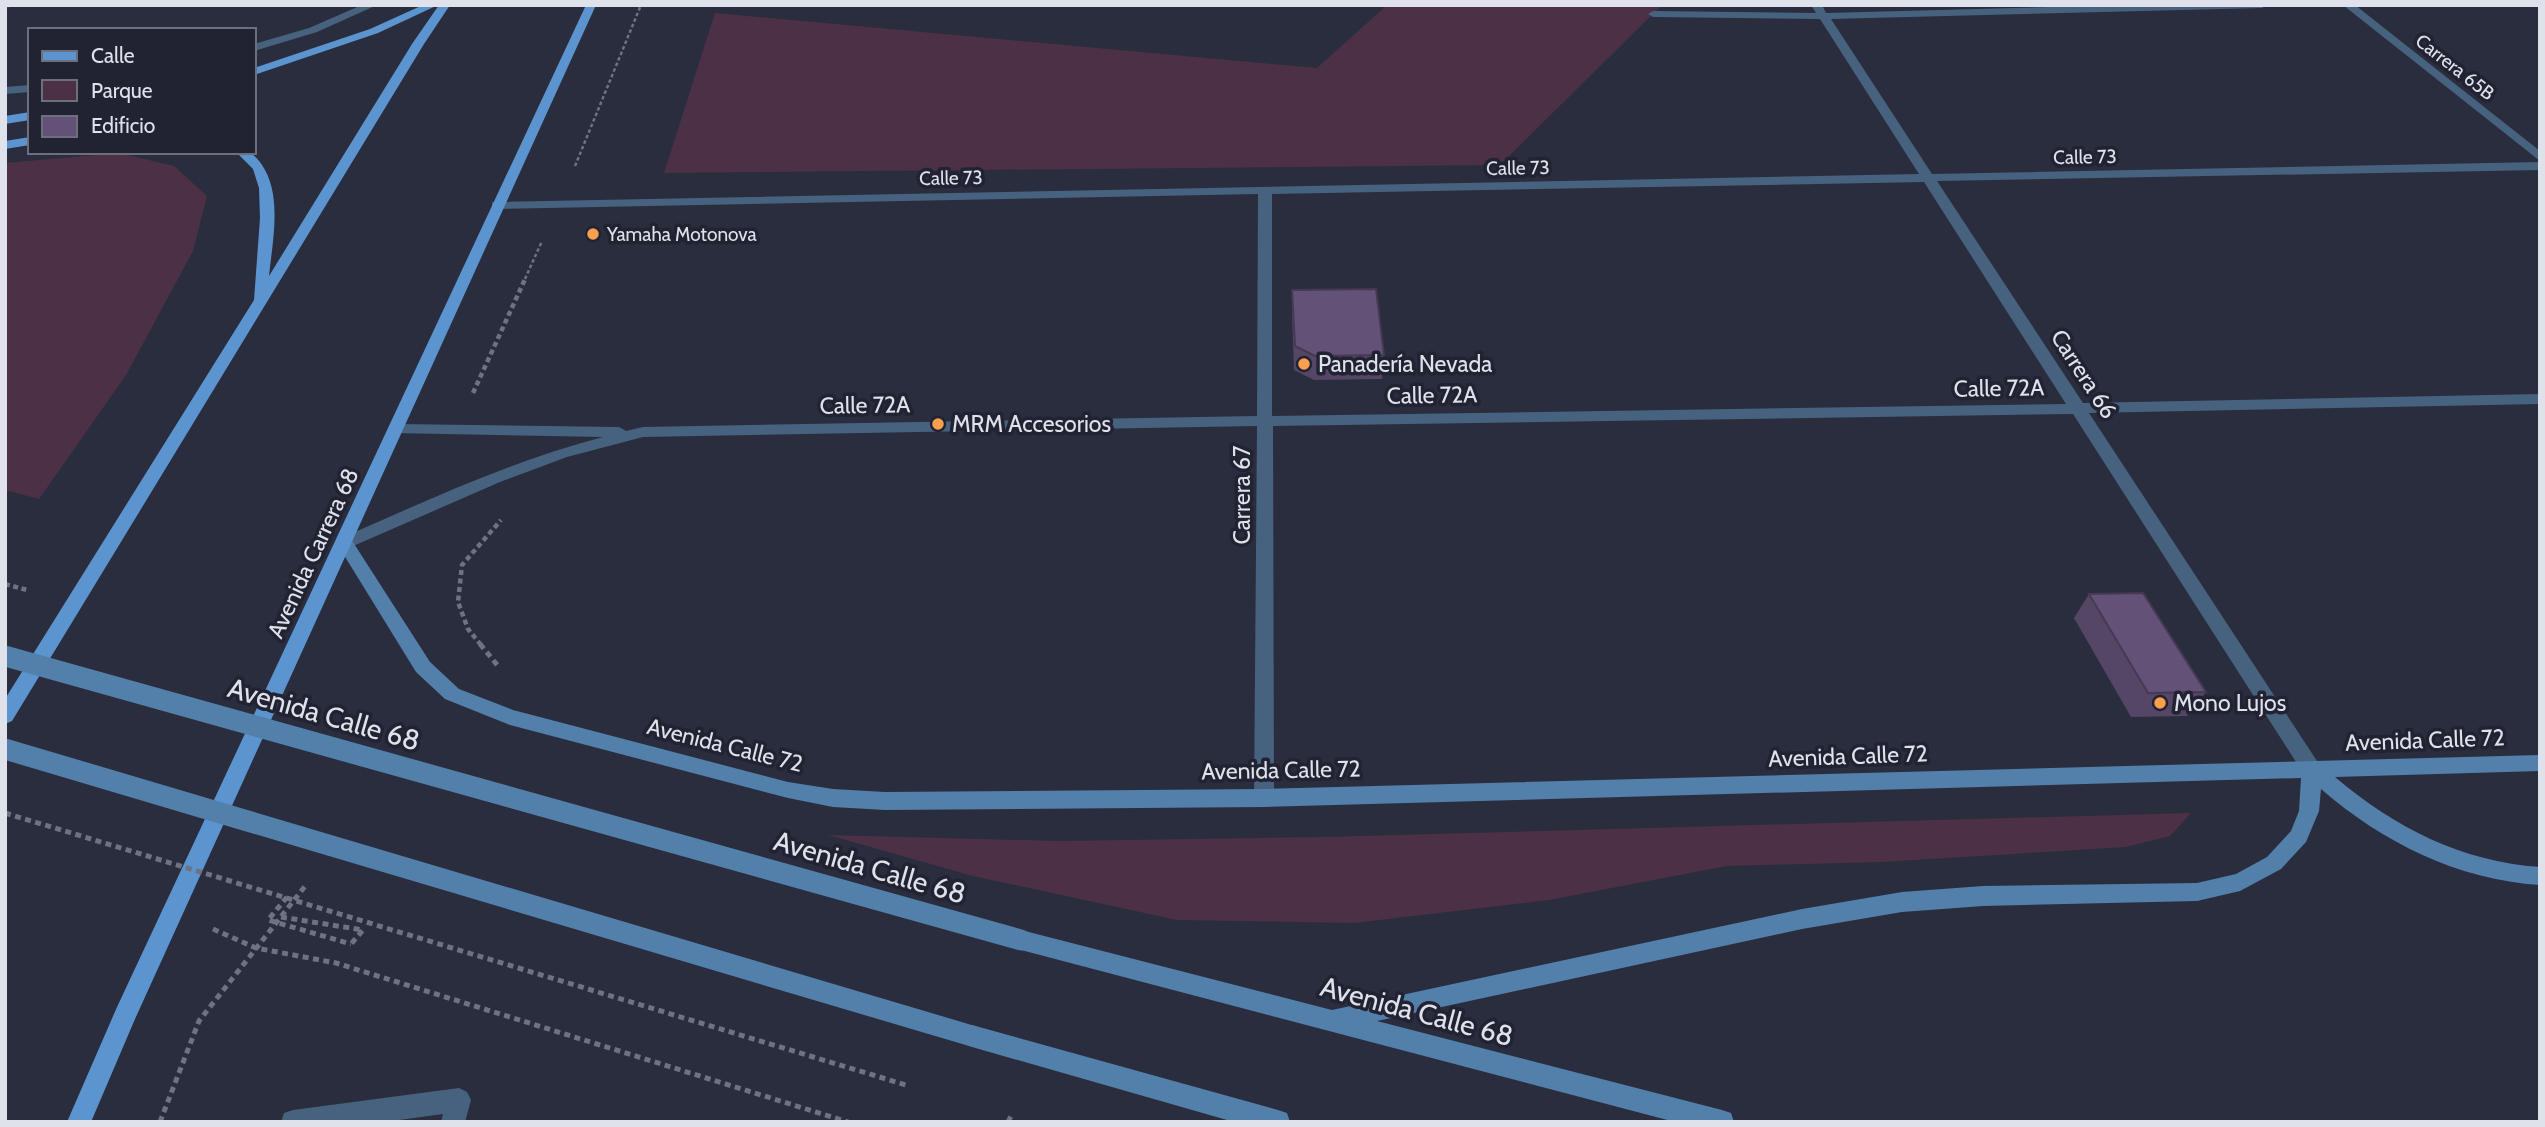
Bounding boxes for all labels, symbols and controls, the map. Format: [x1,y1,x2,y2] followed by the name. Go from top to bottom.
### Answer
[28,28,256,154] legend
[2411,29,2499,105] street label: Carrera 65B
[91,43,135,68] text: Calle
[91,78,153,103] text: Parque
[91,113,155,138] text: Edificio
[2053,145,2117,169] street label: Calle 73
[1486,156,1550,180] street label: Calle 73
[919,166,983,190] street label: Calle 73
[606,223,757,246] place label: Yamaha Motonova
[585,226,601,242] marker: Yamaha Motonova
[2045,324,2123,424] street label: Carrera 66
[1318,350,1492,378] place label: Panadería Nevada
[1296,356,1312,372] marker: Panadería Nevada
[1953,373,2045,403] street label: Calle 72A
[1386,380,1478,410] street label: Calle 72A
[819,390,911,420] street label: Calle 72A
[952,410,1111,438] place label: MRM Accesorios
[930,416,946,432] marker: MRM Accesorios
[1228,445,1256,545] street label: Carrera 67
[261,463,365,643] street label: Avenida Carrera 68
[224,670,424,758] street label: Avenida Calle 68
[2174,689,2286,717] place label: Mono Lujos
[2152,695,2168,711] marker: Mono Lujos
[644,712,806,778] street label: Avenida Calle 72
[2345,723,2505,757] street label: Avenida Calle 72
[1768,739,1928,773] street label: Avenida Calle 72
[1201,755,1361,785] street label: Avenida Calle 72
[770,823,970,911] street label: Avenida Calle 68
[1317,969,1517,1053] street label: Avenida Calle 68

